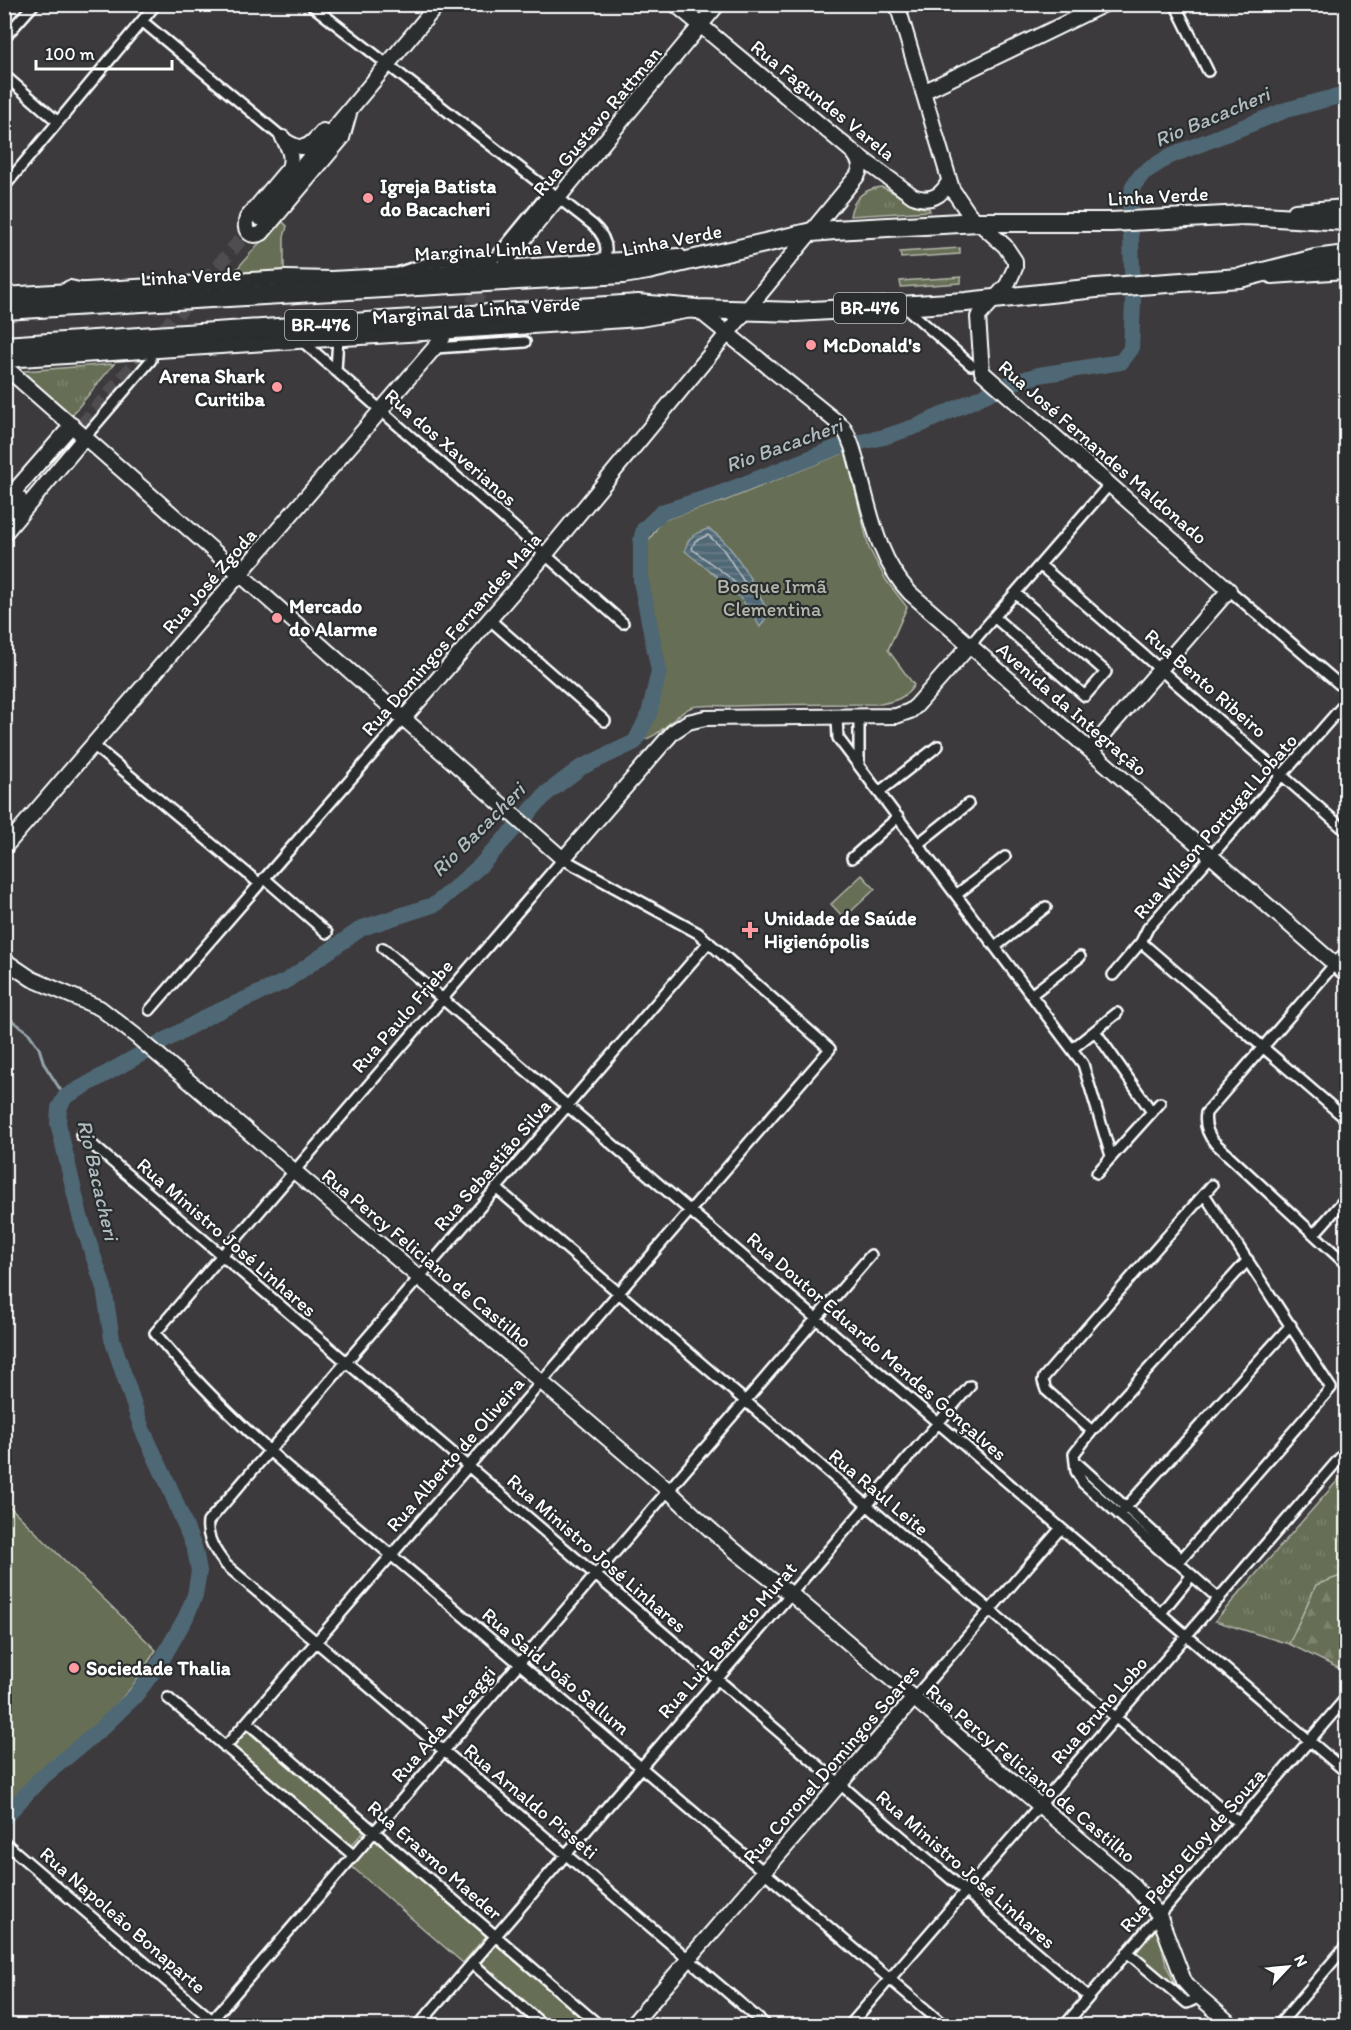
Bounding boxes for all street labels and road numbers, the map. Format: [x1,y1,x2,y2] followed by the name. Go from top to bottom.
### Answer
[746,34,900,166] street label: Rua Fagundes Varela
[527,41,667,201] street label: Rua Gustavo Rattman
[1107,181,1209,211] street label: Linha Verde
[620,219,724,261] street label: Linha Verde
[414,232,596,266] street label: Marginal Linha Verde
[140,261,242,291] street label: Linha Verde
[371,291,581,329] street label: Marginal da Linha Verde
[834,293,906,323] road number: BR-476
[285,310,357,340] road number: BR-476
[994,355,1212,549] street label: Rua José Fernandes Maldonado
[380,383,522,511] street label: Rua dos Xaverianos
[157,523,262,639] street label: Rua José Zgoda
[356,527,546,741] street label: Rua Domingos Fernandes Maia
[1140,623,1272,743] street label: Rua Bento Ribeiro
[992,637,1152,781] street label: Avenida da Integração
[1128,728,1302,924] street label: Rua Wilson Portugal Lobato
[346,954,458,1078] street label: Rua Paulo Friebe
[428,1094,556,1236] street label: Rua Sebastião Silva
[132,1152,322,1322] street label: Rua Ministro José Linhares
[317,1163,537,1353] street label: Rua Percy Feliciano de Castilho
[742,1226,1012,1466] street label: Rua Doutor Eduardo Mendes Gonçalves
[381,1371,529,1537] street label: Rua Alberto de Oliveira
[824,1443,934,1541] street label: Rua Raul Leite
[502,1468,692,1638] street label: Rua Ministro José Linhares
[652,1557,802,1723] street label: Rua Luiz Barreto Murat
[477,1602,635,1740] street label: Rua Said João Sallum
[1046,1651,1152,1769] street label: Rua Bruno Lobo
[738,1659,924,1869] street label: Rua Coronel Domingos Soares
[386,1661,500,1787] street label: Rua Ada Macaggi
[921,1678,1141,1868] street label: Rua Percy Feliciano de Castilho
[459,1738,603,1864] street label: Rua Arnaldo Pisseti
[1114,1763,1270,1937] street label: Rua Pedro Eloy de Souza
[871,1784,1061,1954] street label: Rua Ministro José Linhares
[363,1795,508,1925] street label: Rua Erasmo Maeder
[35,1841,211,1999] street label: Rua Napoleão Bonaparte

